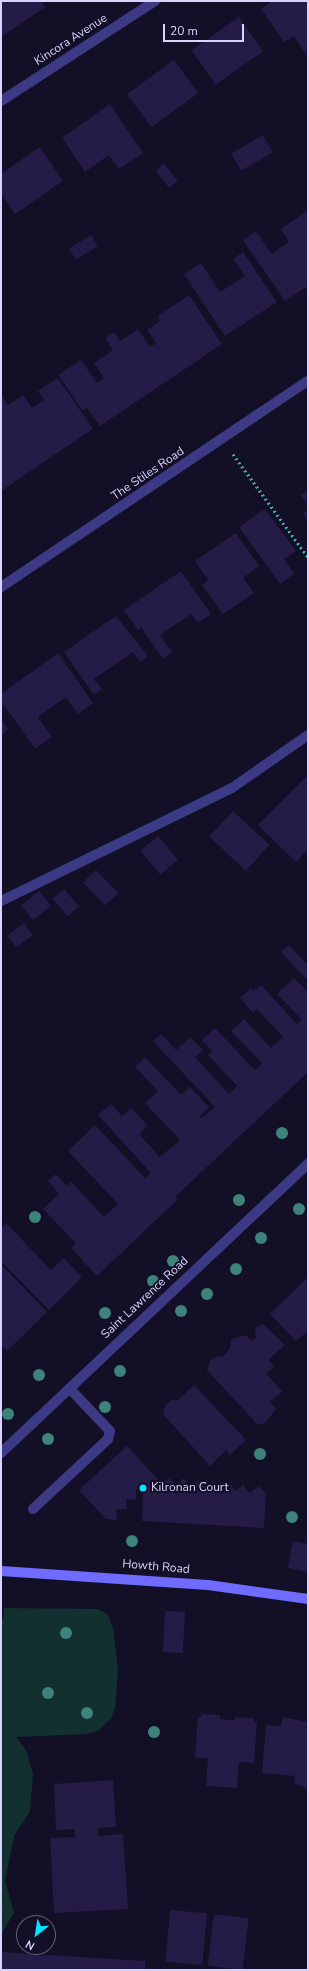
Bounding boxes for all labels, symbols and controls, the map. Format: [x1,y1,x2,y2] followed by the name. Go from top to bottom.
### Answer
[32,11,110,69] street label: Kincora Avenue
[165,16,246,42] scale bar
[170,23,198,39] text: 20 m
[109,444,187,504] street label: The Stiles Road
[98,1254,192,1342] street label: Saint Lawrence Road
[151,1481,229,1495] place label: Kilronan Court
[138,1483,148,1493] marker: Kilronan Court
[122,1557,190,1577] street label: Howth Road
[16,1915,56,1955] north arrow
[23,1936,38,1954] text: N

